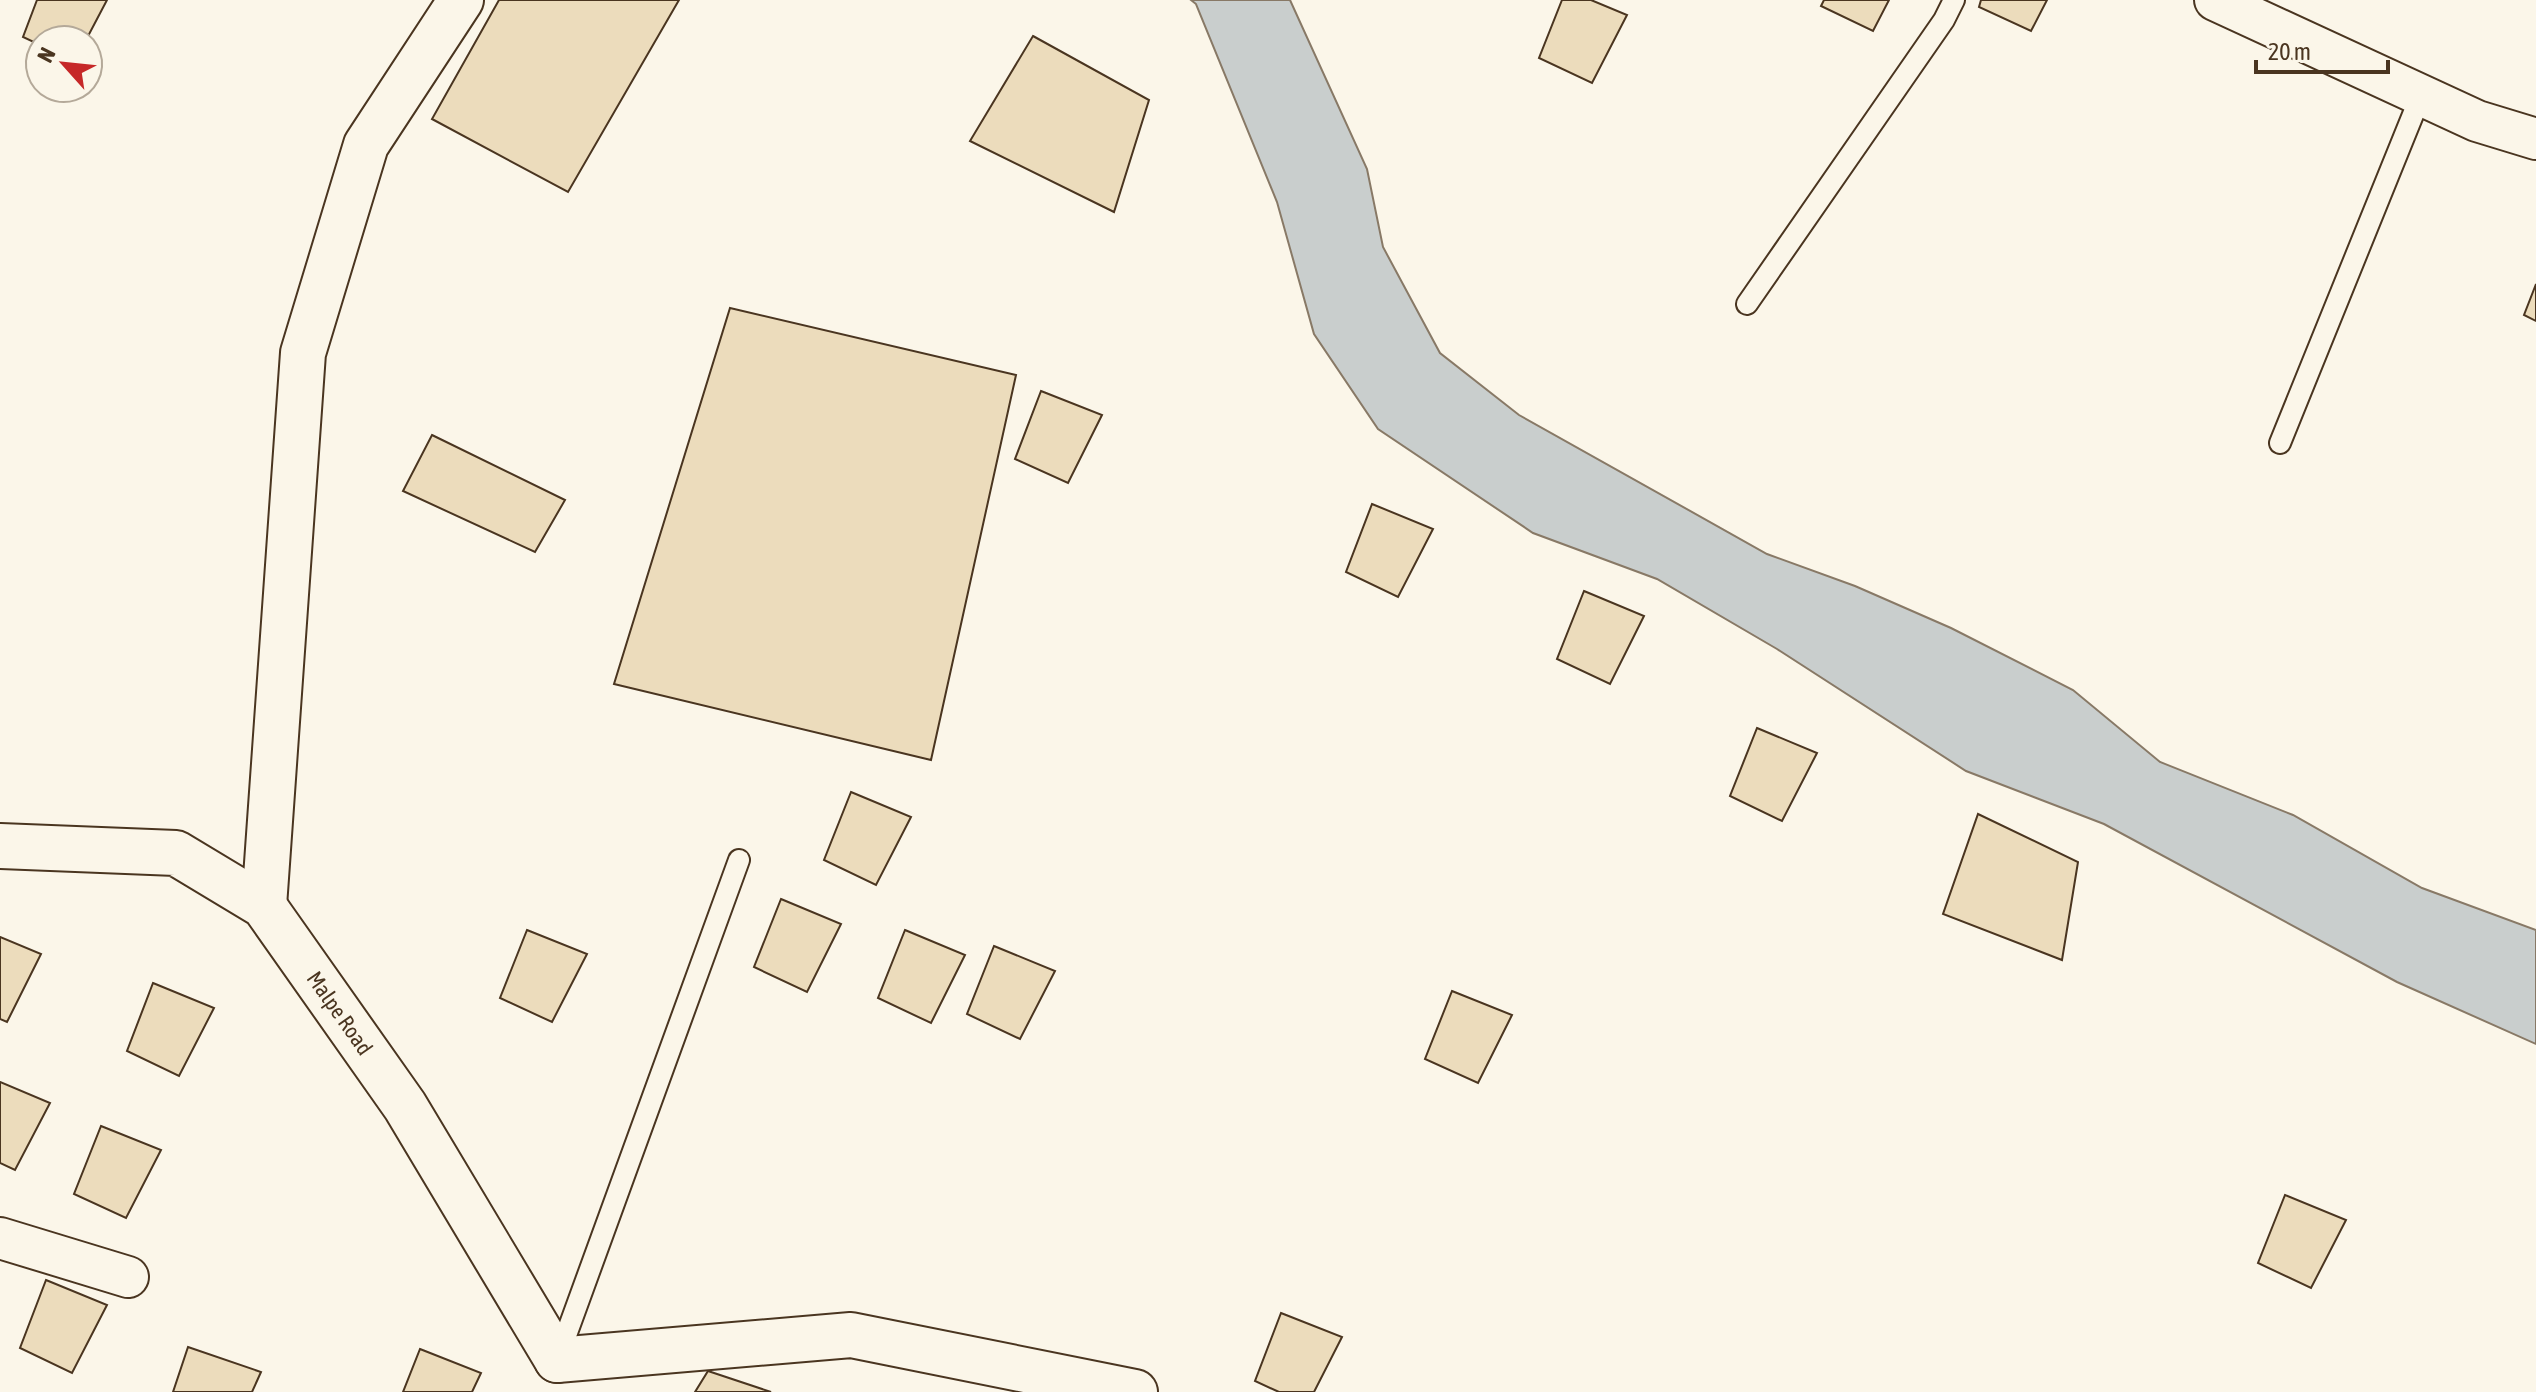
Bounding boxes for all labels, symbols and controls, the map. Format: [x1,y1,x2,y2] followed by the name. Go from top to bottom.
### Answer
[24,24,104,104] north arrow
[2256,24,2388,74] scale bar
[2268,38,2311,65] text: 20 m
[32,43,61,67] text: N
[302,966,378,1060] street label: Malpe Road

